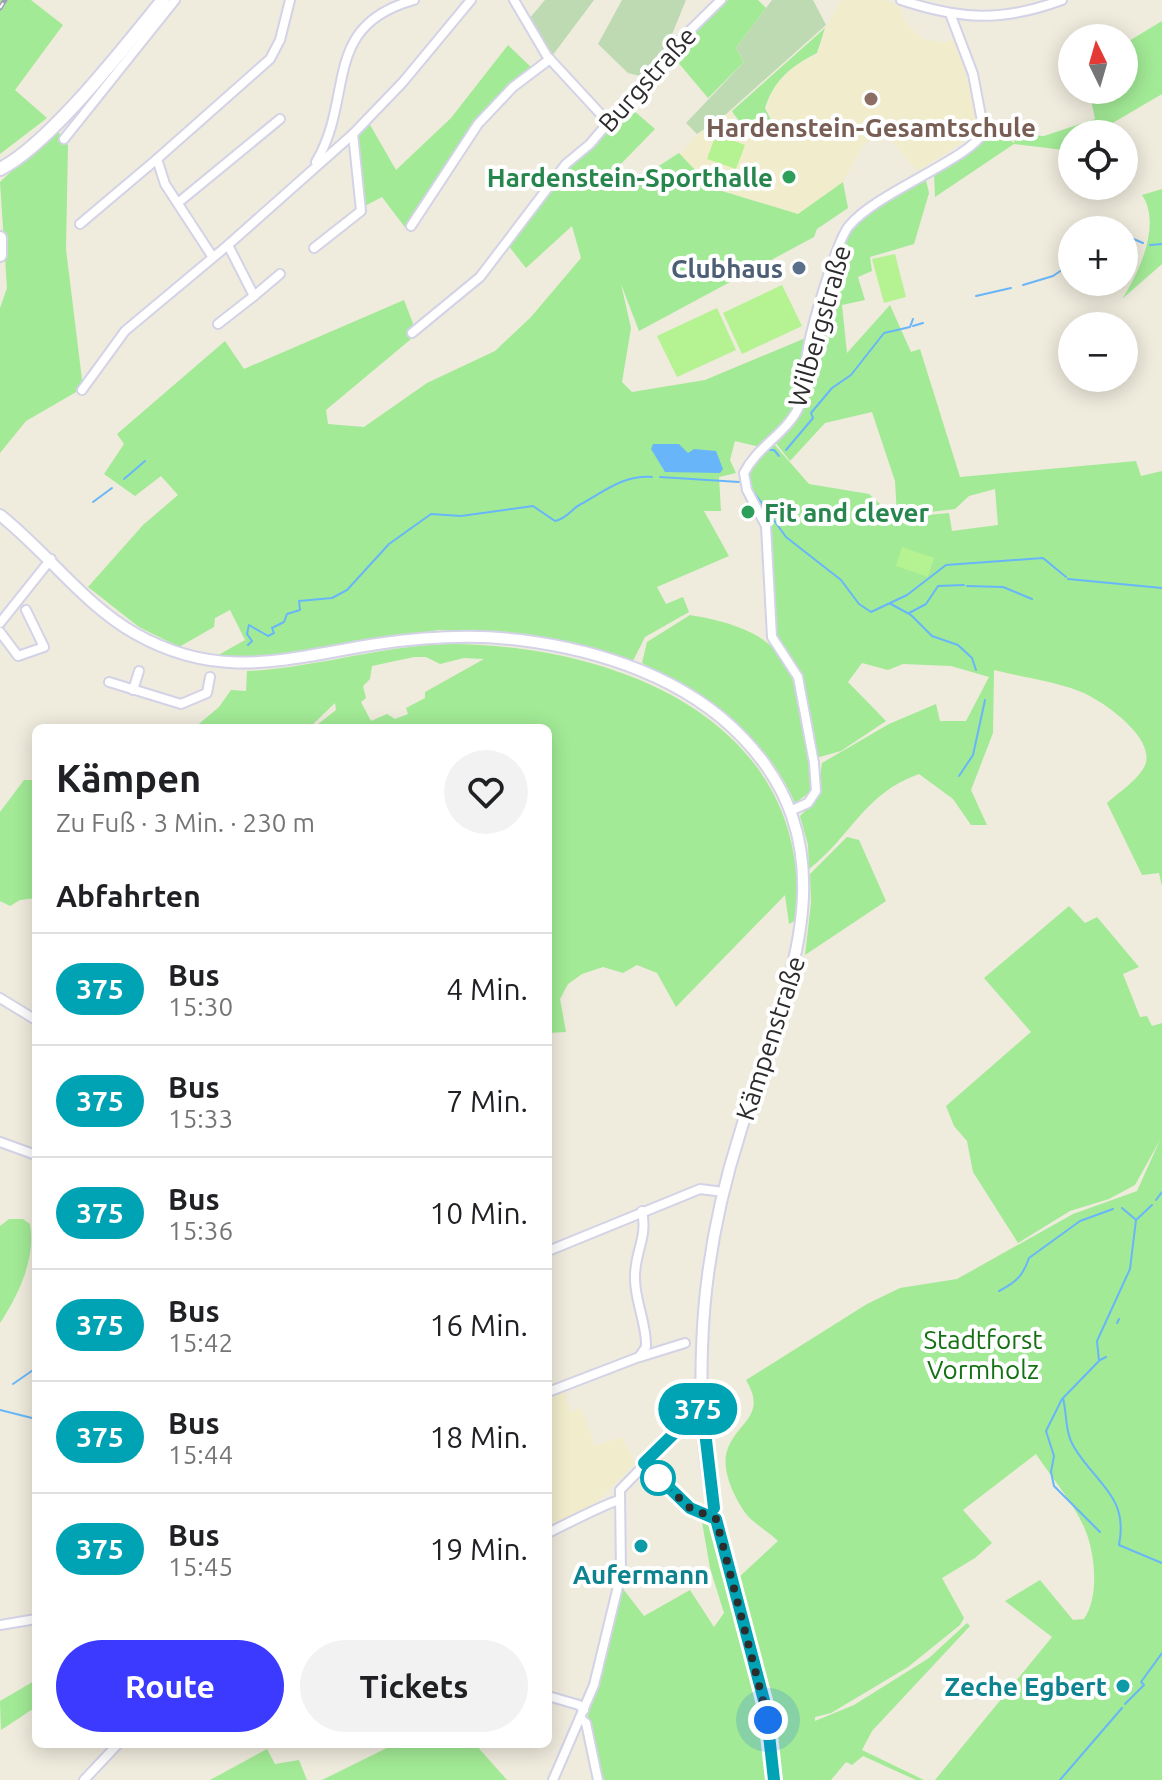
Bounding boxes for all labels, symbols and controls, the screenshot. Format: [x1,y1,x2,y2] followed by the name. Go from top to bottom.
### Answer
[592,21,702,137] street label: Burgstraße
[1058,24,1138,104] north arrow
[1058,24,1138,392] map controls
[862,90,880,108] marker: Hardenstein-Gesamtschule
[706,113,1036,142] place label: Hardenstein-Gesamtschule
[1058,120,1138,200] button: locate
[487,163,773,192] place label: Hardenstein-Sporthalle
[780,168,798,186] marker: Hardenstein-Sporthalle
[1058,216,1138,296] button: +
[782,242,856,410] street label: Wilbergstraße
[671,254,783,283] place label: Clubhaus
[790,259,808,277] marker: Clubhaus
[1058,312,1138,392] button: −
[764,498,929,527] place label: Fit and clever
[739,503,757,521] marker: Fit and clever
[444,750,528,834] button: heart
[56,757,201,799] text: Kämpen
[56,808,315,837] text: Zu Fuß · 3 Min. · 230 m
[56,879,201,913] text: Abfahrten
[730,952,810,1124] street label: Kämpenstraße
[168,958,220,992] text: Bus
[446,972,528,1006] text: 4 Min.
[76,973,124,1004] text: 375
[168,992,233,1021] text: 15:30
[168,1070,220,1104] text: Bus
[446,1084,528,1118] text: 7 Min.
[76,1085,124,1116] text: 375
[168,1104,233,1133] text: 15:33
[168,1182,220,1216] text: Bus
[429,1196,528,1230] text: 10 Min.
[76,1197,124,1228] text: 375
[168,1216,233,1245] text: 15:36
[168,1294,220,1328] text: Bus
[429,1308,528,1342] text: 16 Min.
[76,1309,124,1340] text: 375
[923,1325,1043,1384] park label: Stadtforst Vormholz
[168,1328,233,1357] text: 15:42
[652,1383,744,1435] line badge: 375
[674,1393,722,1424] text: 375
[168,1406,220,1440] text: Bus
[429,1420,528,1454] text: 18 Min.
[76,1421,124,1452] text: 375
[168,1440,233,1469] text: 15:44
[641,1461,675,1495] unlabelled marker
[168,1518,220,1552] text: Bus
[429,1532,528,1566] text: 19 Min.
[76,1533,124,1564] text: 375
[632,1537,650,1555] marker: Aufermann
[168,1552,233,1581] text: 15:45
[573,1560,709,1589] place label: Aufermann
[56,1640,284,1732] button: Route
[300,1640,528,1732] button: Tickets
[945,1672,1107,1701] place label: Zeche Egbert
[1114,1677,1132,1695] marker: Zeche Egbert
[748,1700,788,1740] your location

